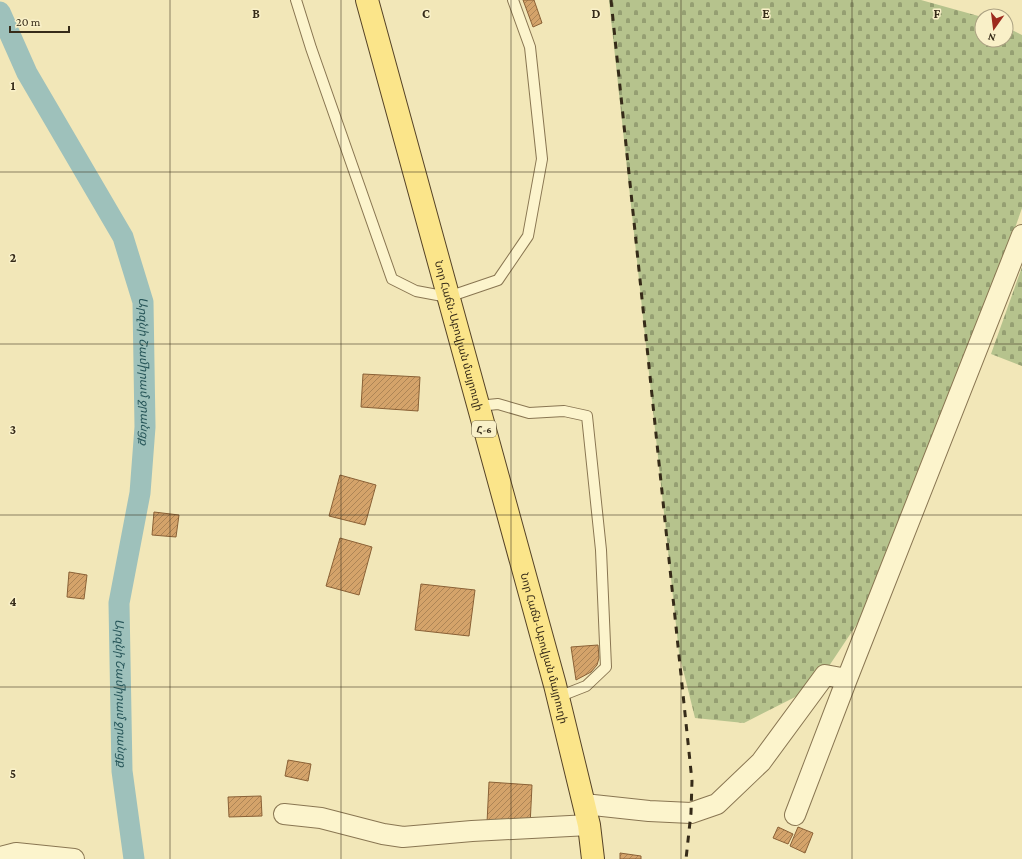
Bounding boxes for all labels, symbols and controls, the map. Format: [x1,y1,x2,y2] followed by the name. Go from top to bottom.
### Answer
[252,6,260,21] text: B
[422,6,430,21] text: C
[592,6,601,21] text: D
[762,6,770,21] text: E
[934,6,941,21] text: F
[10,8,69,34] scale bar
[974,8,1014,48] north arrow
[16,15,41,29] text: 20 m
[986,31,997,44] text: N
[11,78,16,93] text: 1
[10,250,17,265] text: 2
[433,259,485,412] street label: Նոր Հաճն-Աբովյան մայրուղի
[136,297,152,447] water label: Արզնի Շամիրամ ջրանցք
[472,421,496,437] road number: Հ-6
[10,422,16,437] text: 3
[518,571,570,725] street label: Նոր Հաճն-Աբովյան մայրուղի
[9,594,17,609] text: 4
[112,619,129,768] water label: Արզնի Շամիրամ ջրանցք
[10,766,16,781] text: 5

